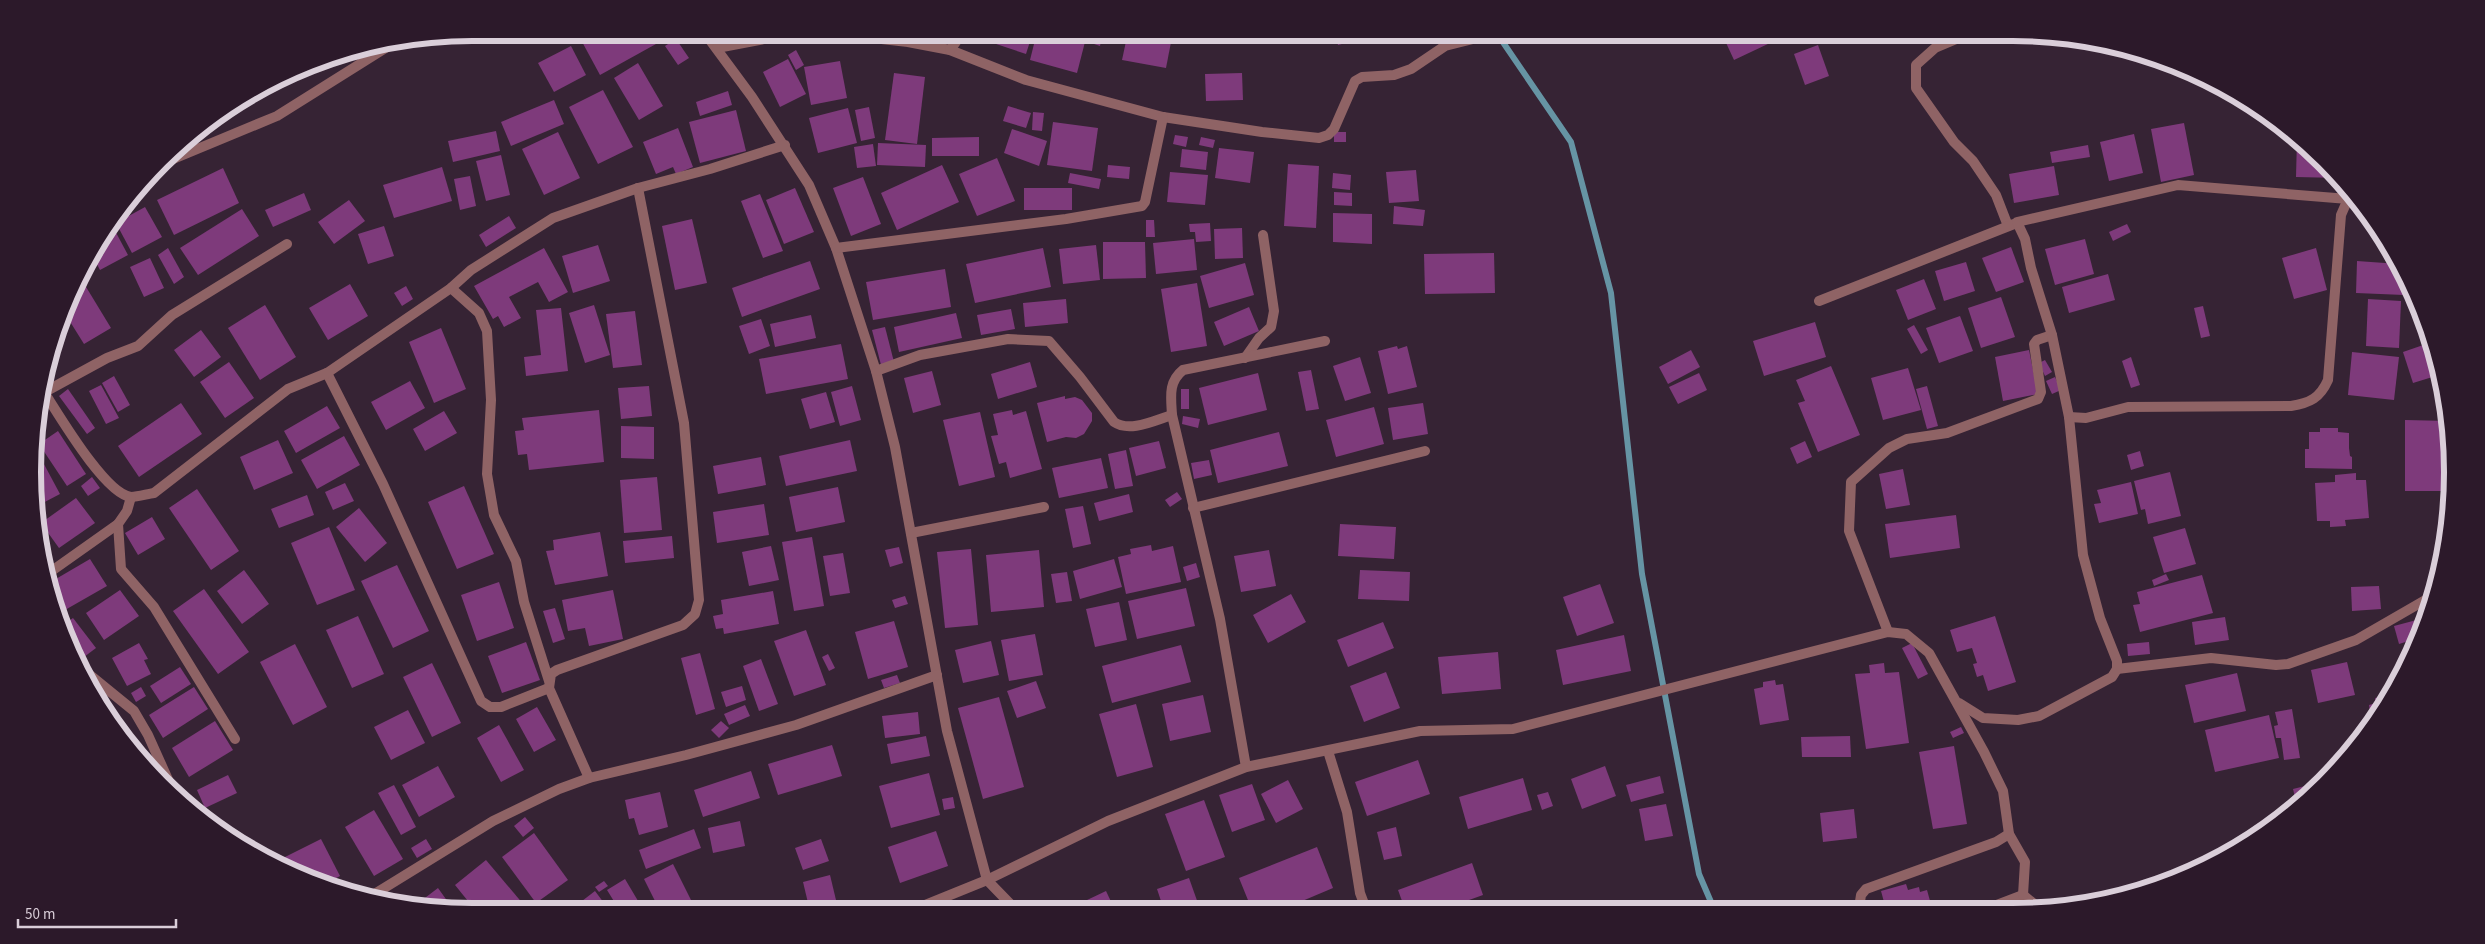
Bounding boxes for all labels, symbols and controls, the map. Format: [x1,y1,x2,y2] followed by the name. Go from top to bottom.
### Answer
[18,896,175,928] scale bar
[25,904,55,925] text: 50 m

